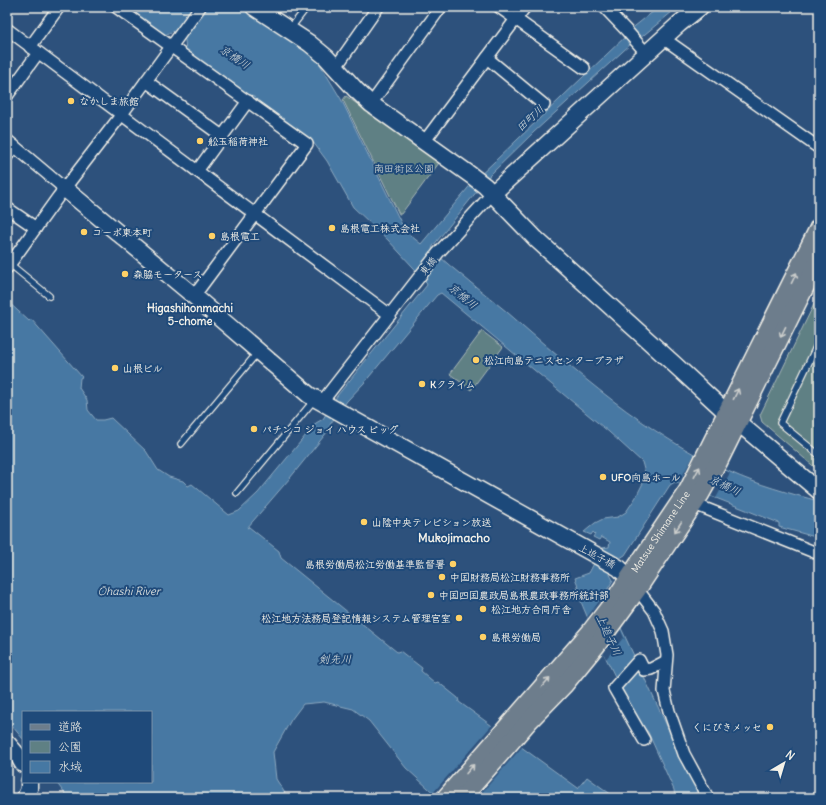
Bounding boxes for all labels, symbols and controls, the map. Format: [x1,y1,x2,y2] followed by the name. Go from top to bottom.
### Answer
[217,42,253,72] water label: 京橋川
[79,95,139,108] place label: なかしま旅館
[66,96,76,106] marker: なかしま旅館
[513,102,547,134] water label: 田町川
[208,135,268,148] place label: 舩玉稲荷神社
[195,136,205,146] marker: 舩玉稲荷神社
[374,162,434,175] park label: 南田街区公園
[340,222,420,235] place label: 島根電工株式会社
[327,223,337,233] marker: 島根電工株式会社
[92,226,152,239] place label: コーポ東本町
[79,227,89,237] marker: コーポ東本町
[220,230,260,243] place label: 島根電工
[207,231,217,241] marker: 島根電工
[417,254,439,278] street label: 東橋
[133,268,202,281] place label: 森脇モータース
[120,269,130,279] marker: 森脇モータース
[791,272,798,284] one-way arrow
[446,280,480,312] water label: 京橋川
[147,301,233,328] district label: Higashihonmachi 5-chome
[779,326,786,338] one-way arrow
[484,354,624,367] place label: 松江向島テニスセンタープラザ
[471,355,481,365] marker: 松江向島テニスセンタープラザ
[123,362,163,375] place label: 山根ビル
[110,363,120,373] marker: 山根ビル
[430,378,476,391] place label: Kクライム
[417,379,427,389] marker: Kクライム
[733,388,740,400] one-way arrow
[262,423,399,436] place label: パチンコ ジョイ ハウス ビッグ
[249,424,259,434] marker: パチンコ ジョイ ハウス ビッグ
[694,466,701,478] one-way arrow
[611,471,681,484] place label: UFO向島ホール
[598,472,608,482] marker: UFO向島ホール
[707,472,743,498] water label: 京橋川
[628,488,692,575] street label: Matsue Shimane Line
[372,516,491,529] place label: 山陰中央テレビション放送
[359,517,369,527] marker: 山陰中央テレビション放送
[674,521,682,532] one-way arrow
[418,530,490,545] district label: Mukojimacho
[576,541,618,571] street label: 上追子橋
[305,558,445,571] place label: 島根労働局松江労働基準監督署
[448,559,458,569] marker: 島根労働局松江労働基準監督署
[450,571,570,584] place label: 中国財務局松江財務事務所
[437,572,447,582] marker: 中国財務局松江財務事務所
[98,584,162,598] water label: Ōhashi River
[439,589,609,602] place label: 中国四国農政局島根農政事務所統計部
[426,590,436,600] marker: 中国四国農政局島根農政事務所統計部
[491,603,572,616] place label: 松江地方合同庁舎
[478,604,488,614] marker: 松江地方合同庁舎
[261,612,451,625] place label: 松江地方法務局登記情報システム管理官室
[593,612,625,658] water label: 上追子川
[454,613,464,623] marker: 松江地方法務局登記情報システム管理官室
[491,631,541,644] place label: 島根労働局
[478,632,488,642] marker: 島根労働局
[319,652,352,666] water label: 剣先川
[542,676,551,687] one-way arrow
[22,711,152,783] legend
[58,719,82,734] text: 道路
[692,721,762,734] place label: くにびきメッセ
[765,722,775,732] marker: くにびきメッセ
[58,739,82,754] text: 公園
[764,743,804,783] north arrow
[783,747,797,763] text: N
[58,759,82,774] text: 水域
[466,763,475,774] one-way arrow

